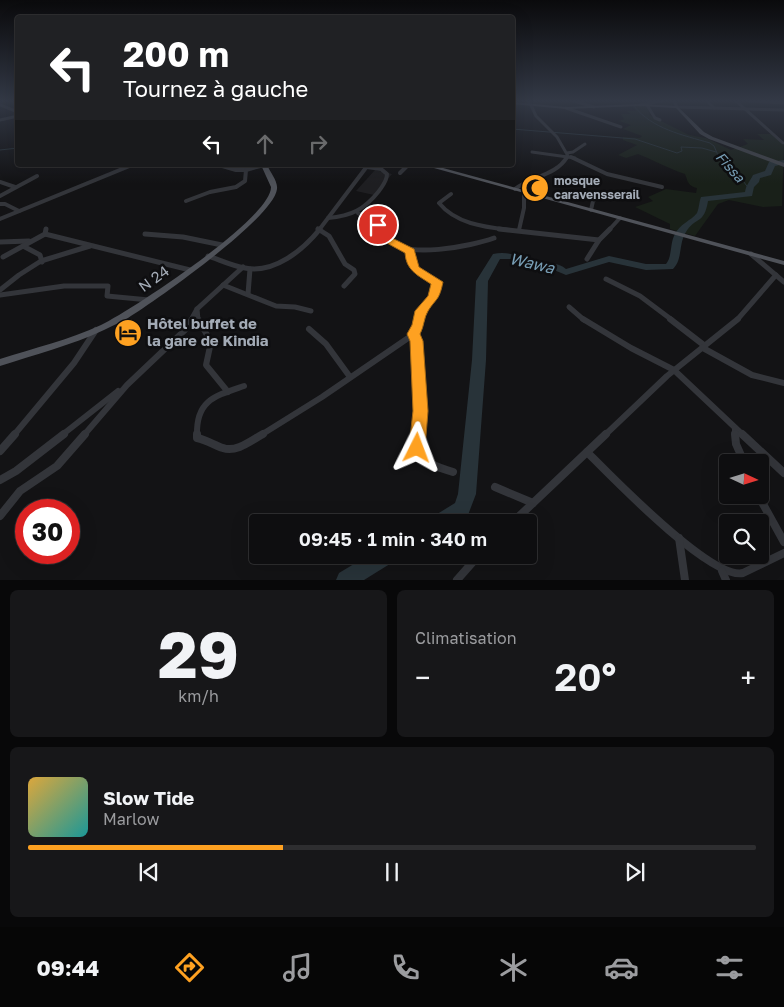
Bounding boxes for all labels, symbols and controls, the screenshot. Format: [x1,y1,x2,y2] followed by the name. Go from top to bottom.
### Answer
[123,33,229,75] text: 200 m
[40,35,105,100] icon: left
[123,75,308,102] text: Tournez à gauche
[198,130,226,158] icon: left
[251,130,279,158] icon: ahead
[304,130,332,158] icon: right
[712,148,749,186] water label: Fissa
[520,173,550,203] mosque icon: mosque caravensserail
[554,173,640,202] place label: mosque caravensserail
[357,204,399,246] pin
[364,211,392,239] icon: arrive
[508,248,557,278] water label: Wawa
[135,261,172,295] street label: N 24
[147,314,269,349] place label: Hôtel buffet de la gare de Kindia
[113,318,143,348] hotel icon: Hôtel buffet de la gare de Kindia
[390,421,442,473] position arrow
[719,454,769,504] north arrow
[719,454,769,564] map controls
[15,499,80,564] speed limit sign: 30
[719,514,769,564] button: search
[299,527,487,550] text: 09:45 · 1 min · 340 m
[158,614,239,692] text: 29
[415,628,517,648] text: Climatisation
[555,654,616,699] text: 20°
[415,661,430,694] text: −
[741,661,756,694] text: +
[178,686,219,706] text: km/h
[103,786,194,809] text: Slow Tide
[103,809,159,829] text: Marlow
[135,858,163,886] icon: previous
[378,858,406,886] icon: pause
[621,858,649,886] icon: next
[172,950,207,985] icon: directions
[280,950,315,985] icon: music
[388,950,423,985] icon: phone
[496,950,531,985] icon: climate
[604,950,639,985] icon: car
[712,950,747,985] icon: filters
[37,954,99,981] text: 09:44

